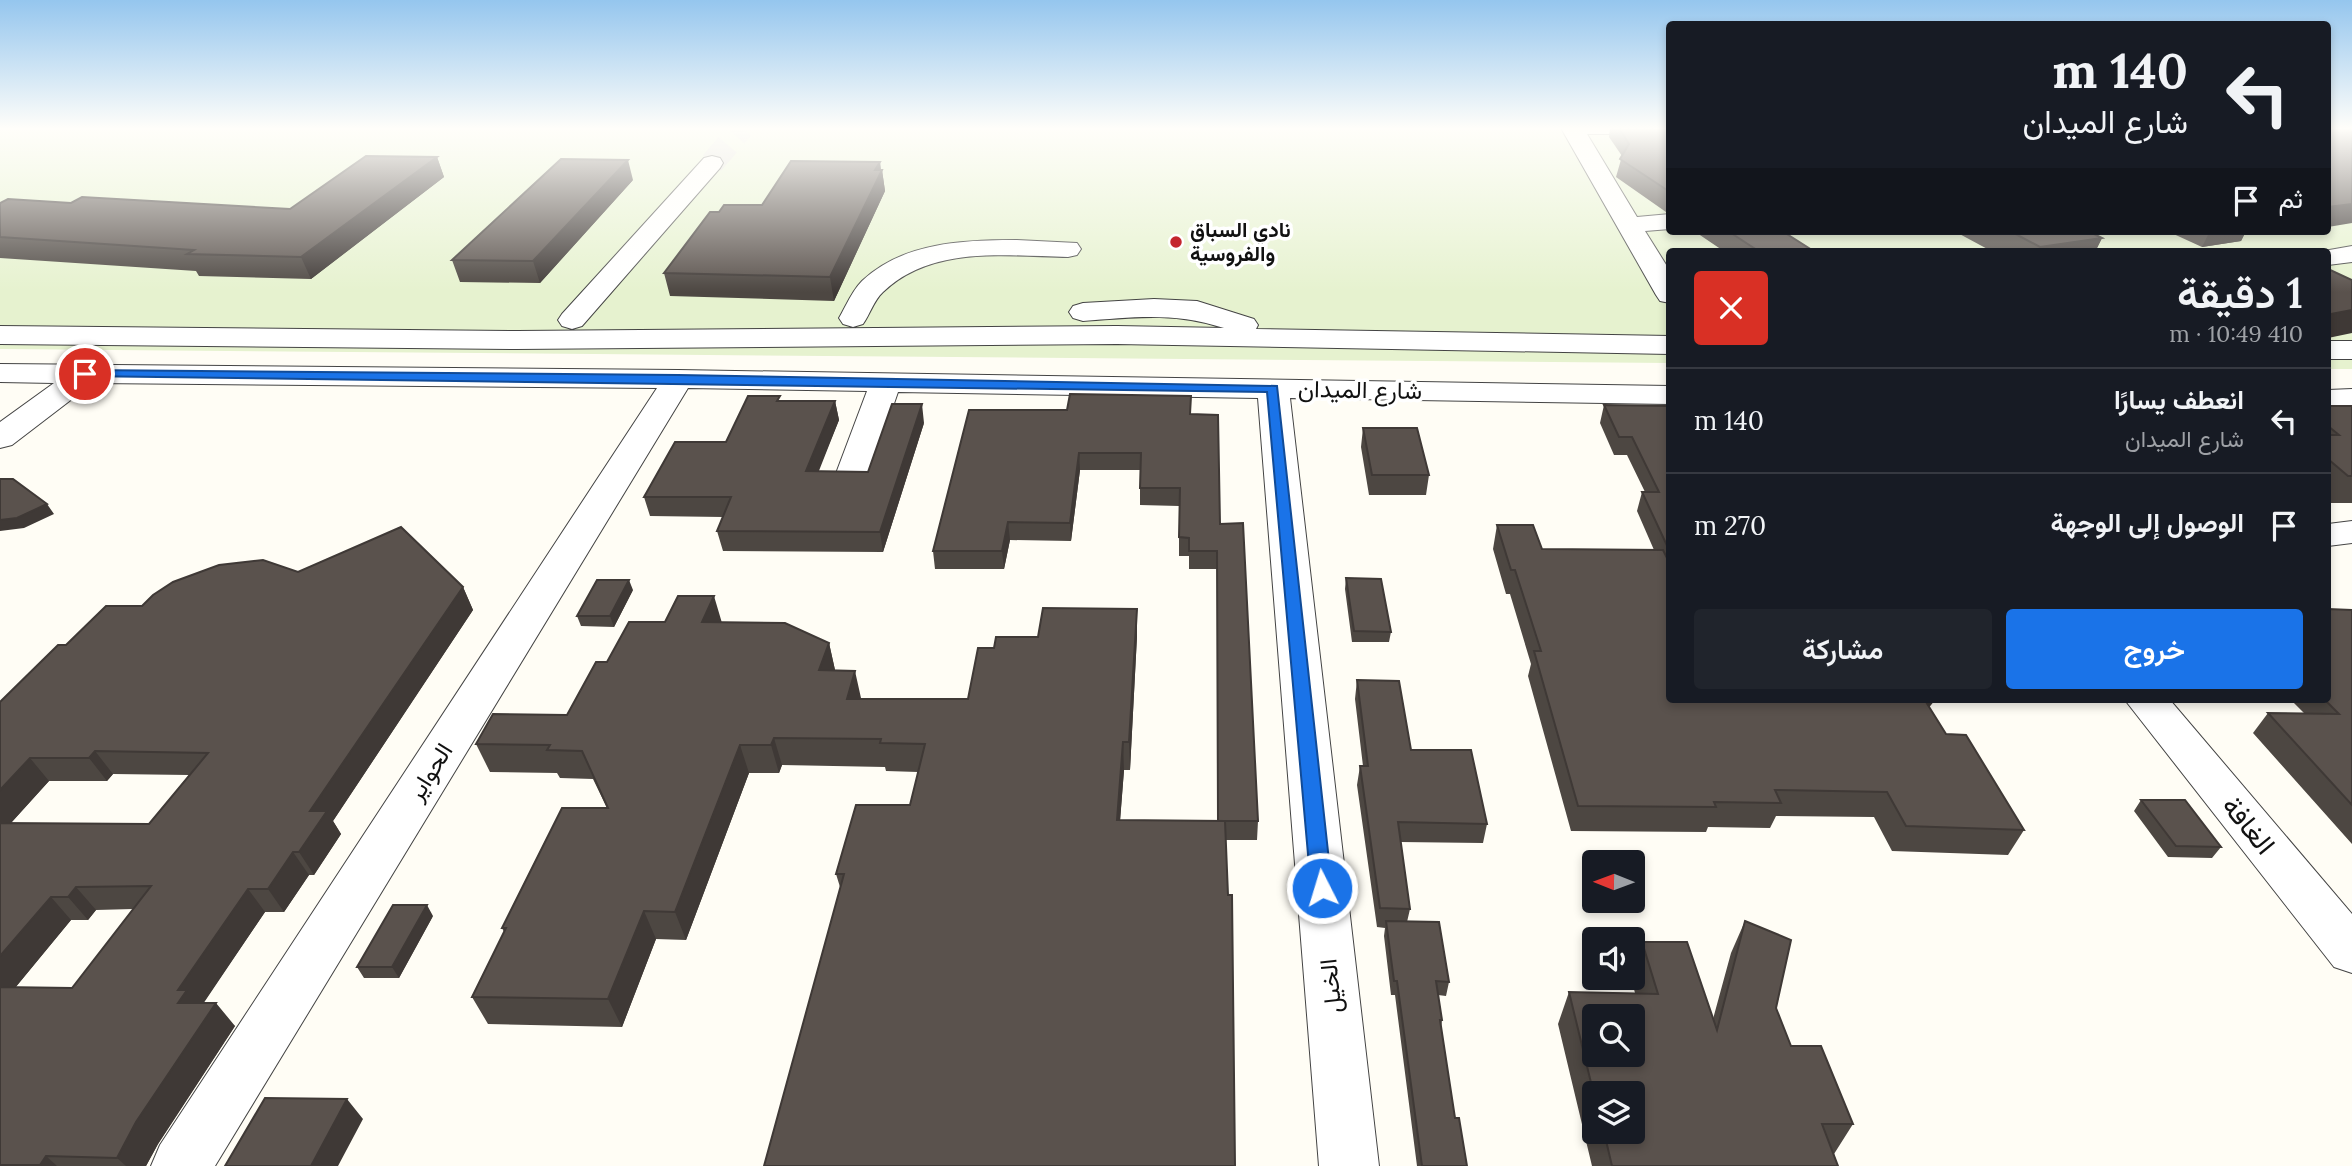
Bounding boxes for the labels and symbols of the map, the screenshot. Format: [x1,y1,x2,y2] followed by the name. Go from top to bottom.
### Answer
[1190,216,1291,267] place label: نادي السباق والفروسية
[1168,234,1184,250] marker: نادي السباق والفروسية
[55,344,115,404] pin
[1298,373,1422,407] street label: شارع الميدان
[399,737,459,807] street label: الحواير
[2214,788,2284,862] street label: الغافة
[1582,850,1645,914] north arrow
[1285,851,1359,925] position arrow
[1312,957,1349,1015] street label: الخيل

